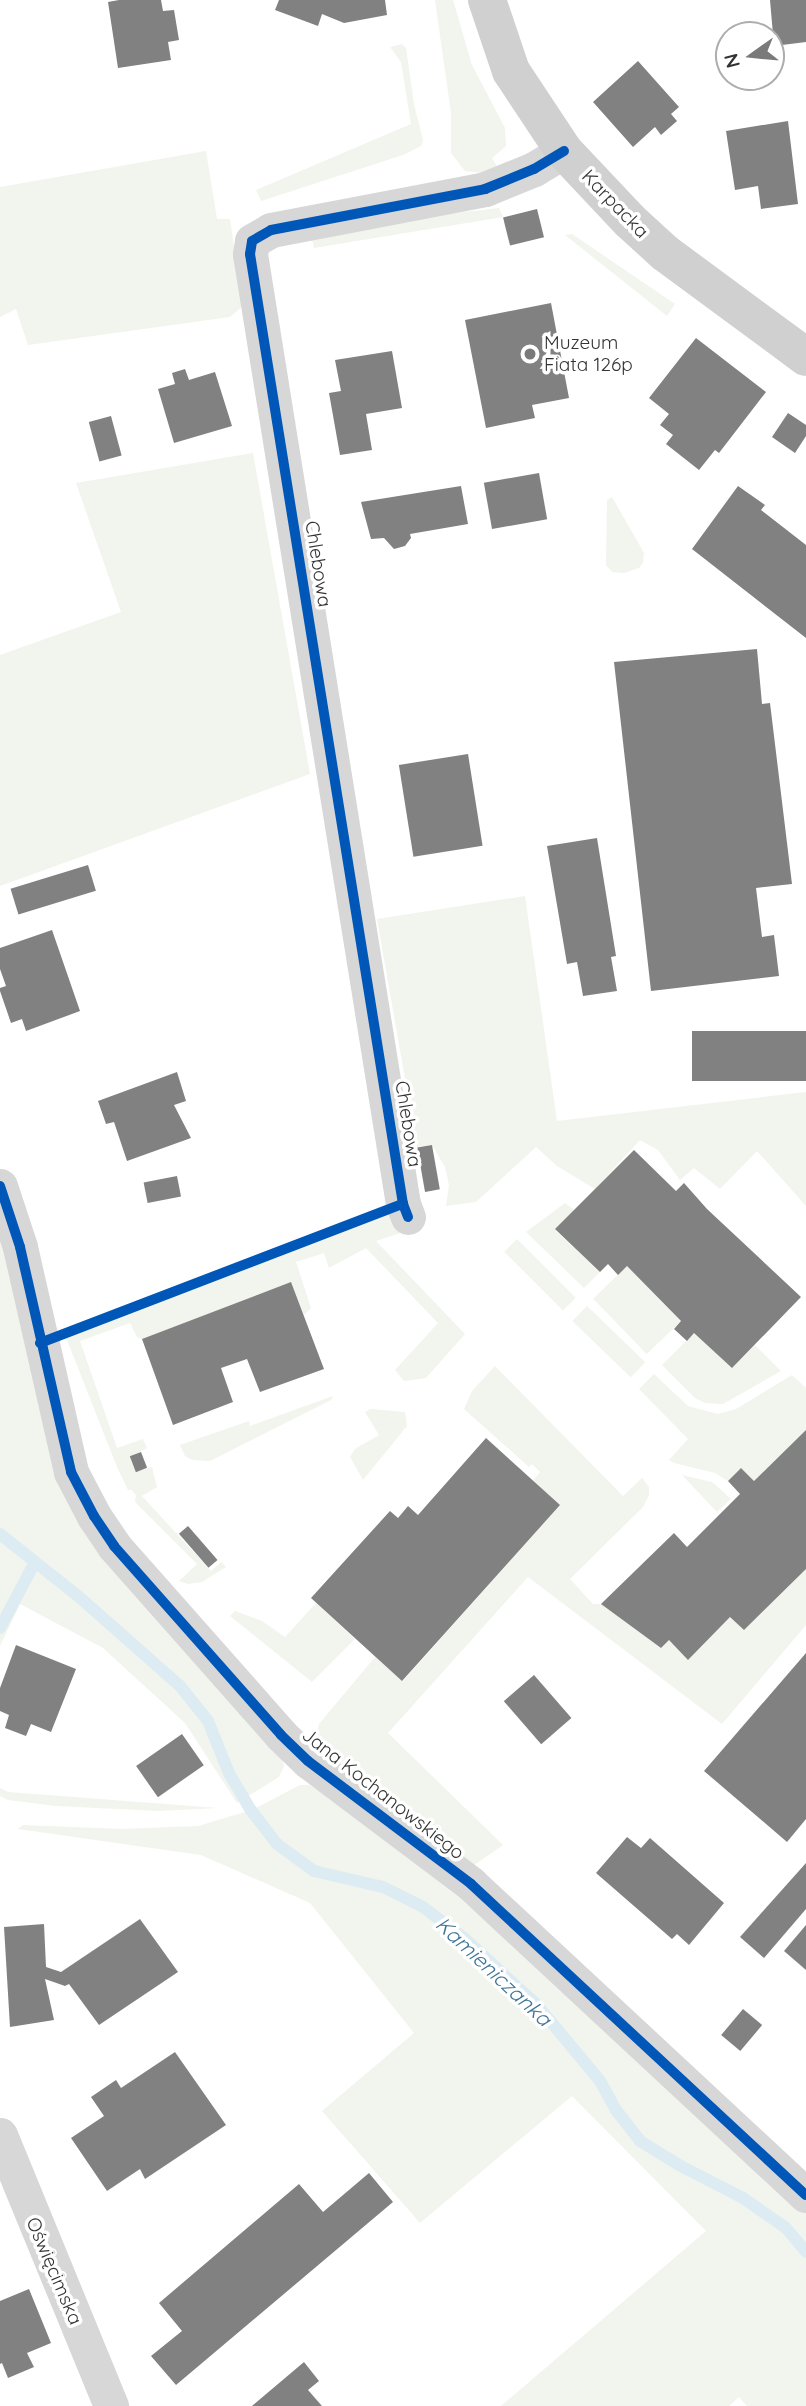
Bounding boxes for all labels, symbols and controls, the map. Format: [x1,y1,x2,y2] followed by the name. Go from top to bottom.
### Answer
[715,21,785,91] north arrow
[718,51,745,71] text: N
[577,165,653,243] street label: Karpacka
[544,332,633,376] place label: Muzeum Fiata 126p
[522,346,538,362] marker: Muzeum Fiata 126p
[300,519,336,609] street label: Chlebowa
[390,1079,426,1169] street label: Chlebowa
[297,1724,469,1864] street label: Jana Kochanowskiego
[431,1911,557,2031] water label: Kamieniczanka
[21,2214,87,2328] street label: Oświęcimska

